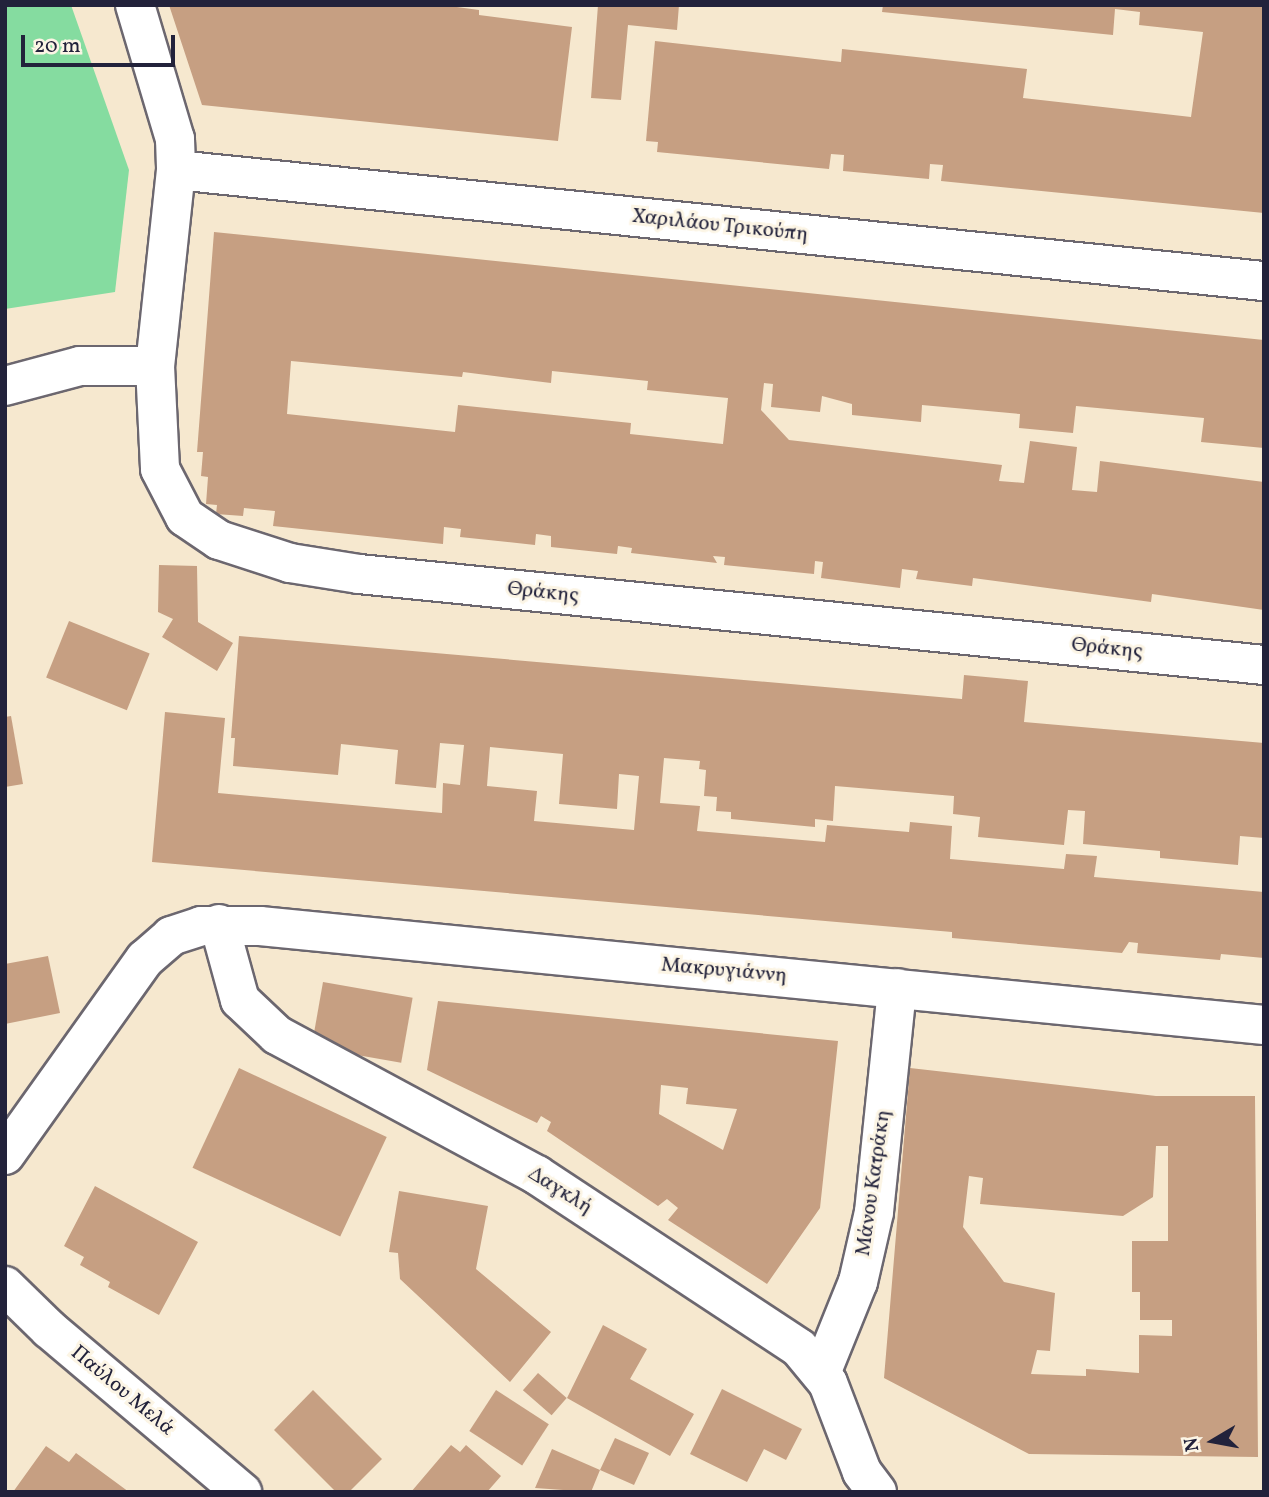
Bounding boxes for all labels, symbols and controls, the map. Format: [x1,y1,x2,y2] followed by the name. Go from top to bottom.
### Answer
[24,21,178,65] scale bar
[34,32,80,61] text: 20 m
[630,204,810,248] street label: Χαριλάου Τρικούπη
[506,577,580,609] street label: Θράκης
[1070,633,1144,665] street label: Θράκης
[660,953,788,989] street label: Μακρυγιάννη
[851,1108,897,1258] street label: Μάνου Κατράκη
[523,1161,597,1221] street label: Δαγκλή
[65,1340,179,1442] street label: Παύλου Μελά
[1178,1406,1248,1476] north arrow
[1178,1436,1206,1454] text: N

